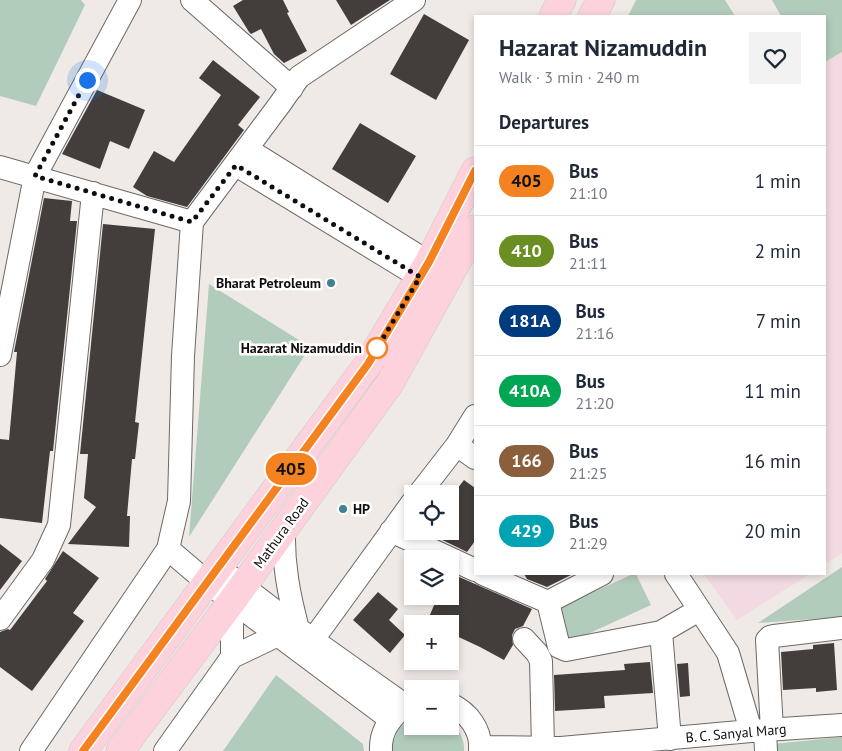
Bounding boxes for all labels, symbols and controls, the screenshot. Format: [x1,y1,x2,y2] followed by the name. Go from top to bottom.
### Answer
[499,32,707,63] text: Hazarat Nizamuddin
[749,32,801,84] button: heart
[499,67,639,87] text: Walk · 3 min · 240 m
[75,68,100,93] your location
[499,110,589,134] text: Departures
[569,159,598,183] text: Bus
[511,169,542,192] text: 405
[755,169,801,193] text: 1 min
[569,183,607,203] text: 21:10
[569,229,598,253] text: Bus
[511,239,542,262] text: 410
[755,239,801,263] text: 2 min
[569,253,607,273] text: 21:11
[216,274,321,292] place label: Bharat Petroleum
[325,277,337,289] marker: Bharat Petroleum
[576,299,605,323] text: Bus
[509,309,551,332] text: 181A
[756,309,801,333] text: 7 min
[576,323,614,343] text: 21:16
[366,337,388,359] marker: Hazarat Nizamuddin
[241,339,362,357] place label: Hazarat Nizamuddin
[576,369,605,393] text: Bus
[509,379,551,402] text: 410A
[744,379,801,403] text: 11 min
[576,393,614,413] text: 21:20
[569,439,598,463] text: Bus
[511,449,542,472] text: 166
[744,449,801,473] text: 16 min
[262,453,320,485] line badge: 405
[276,457,306,480] text: 405
[569,463,607,483] text: 21:25
[404,485,459,735] map controls
[404,485,459,540] button: locate
[249,494,313,572] street label: Mathura Road
[353,500,370,518] place label: HP
[337,503,349,515] marker: HP
[569,509,598,533] text: Bus
[511,519,542,542] text: 429
[744,519,801,543] text: 20 min
[569,533,607,553] text: 21:29
[404,550,459,605] button: layers
[404,615,459,670] button: +
[404,680,459,735] button: −
[685,720,787,746] street label: B. C. Sanyal Marg

